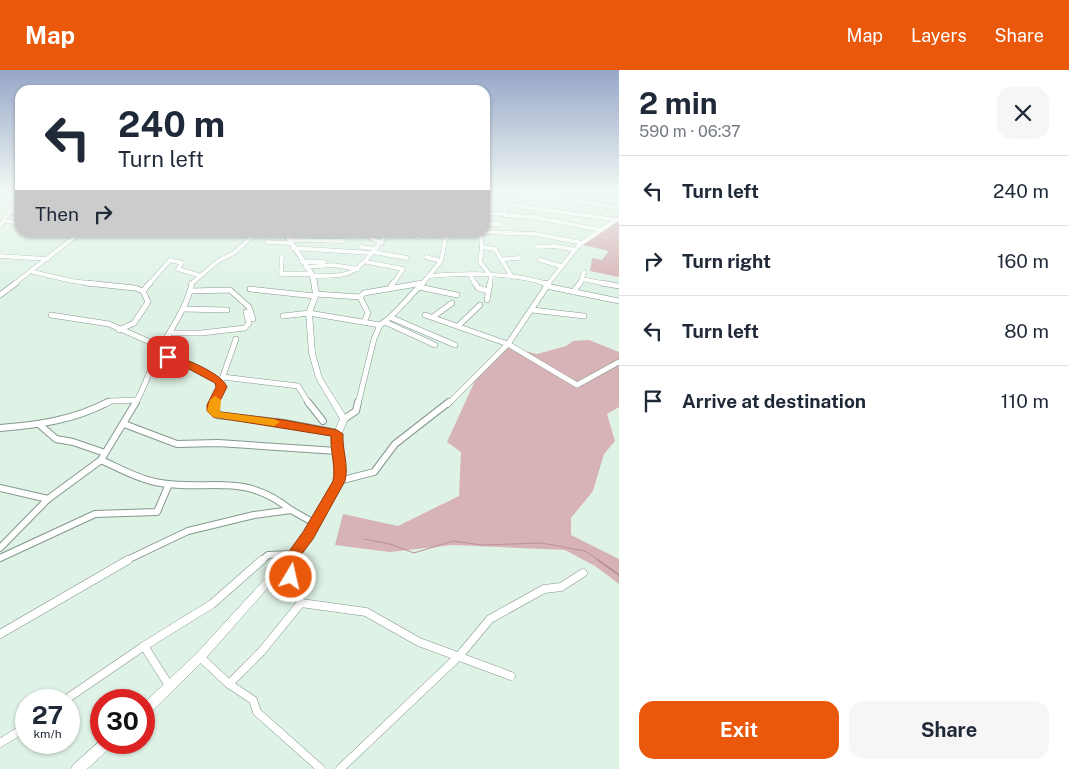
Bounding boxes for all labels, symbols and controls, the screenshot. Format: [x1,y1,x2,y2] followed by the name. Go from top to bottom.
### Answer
[25,21,75,49] text: Map
[847,25,883,46] text: Map
[911,25,967,46] text: Layers
[995,25,1044,46] text: Share
[639,85,718,121] text: 2 min
[997,87,1049,139] button: close
[118,104,225,145] text: 240 m
[35,105,100,170] icon: left
[639,122,741,141] text: 590 m · 06:37
[118,146,204,172] text: Turn left
[639,177,667,205] icon: left
[682,180,759,202] text: Turn left
[993,180,1049,202] text: 240 m
[89,200,117,228] icon: right
[35,203,79,225] text: Then
[639,247,667,275] icon: right
[682,250,771,272] text: Turn right
[997,250,1049,272] text: 160 m
[639,317,667,345] icon: left
[682,320,759,342] text: Turn left
[1004,320,1049,342] text: 80 m
[147,336,189,378] pin
[154,343,182,371] icon: arrive
[639,387,667,415] icon: arrive
[682,390,866,412] text: Arrive at destination
[1001,390,1049,412] text: 110 m
[264,550,316,602] position arrow
[90,689,155,754] speed limit sign: 30
[32,700,63,730] text: 27
[639,701,839,759] button: Exit
[849,701,1049,759] button: Share
[33,727,62,741] text: km/h

